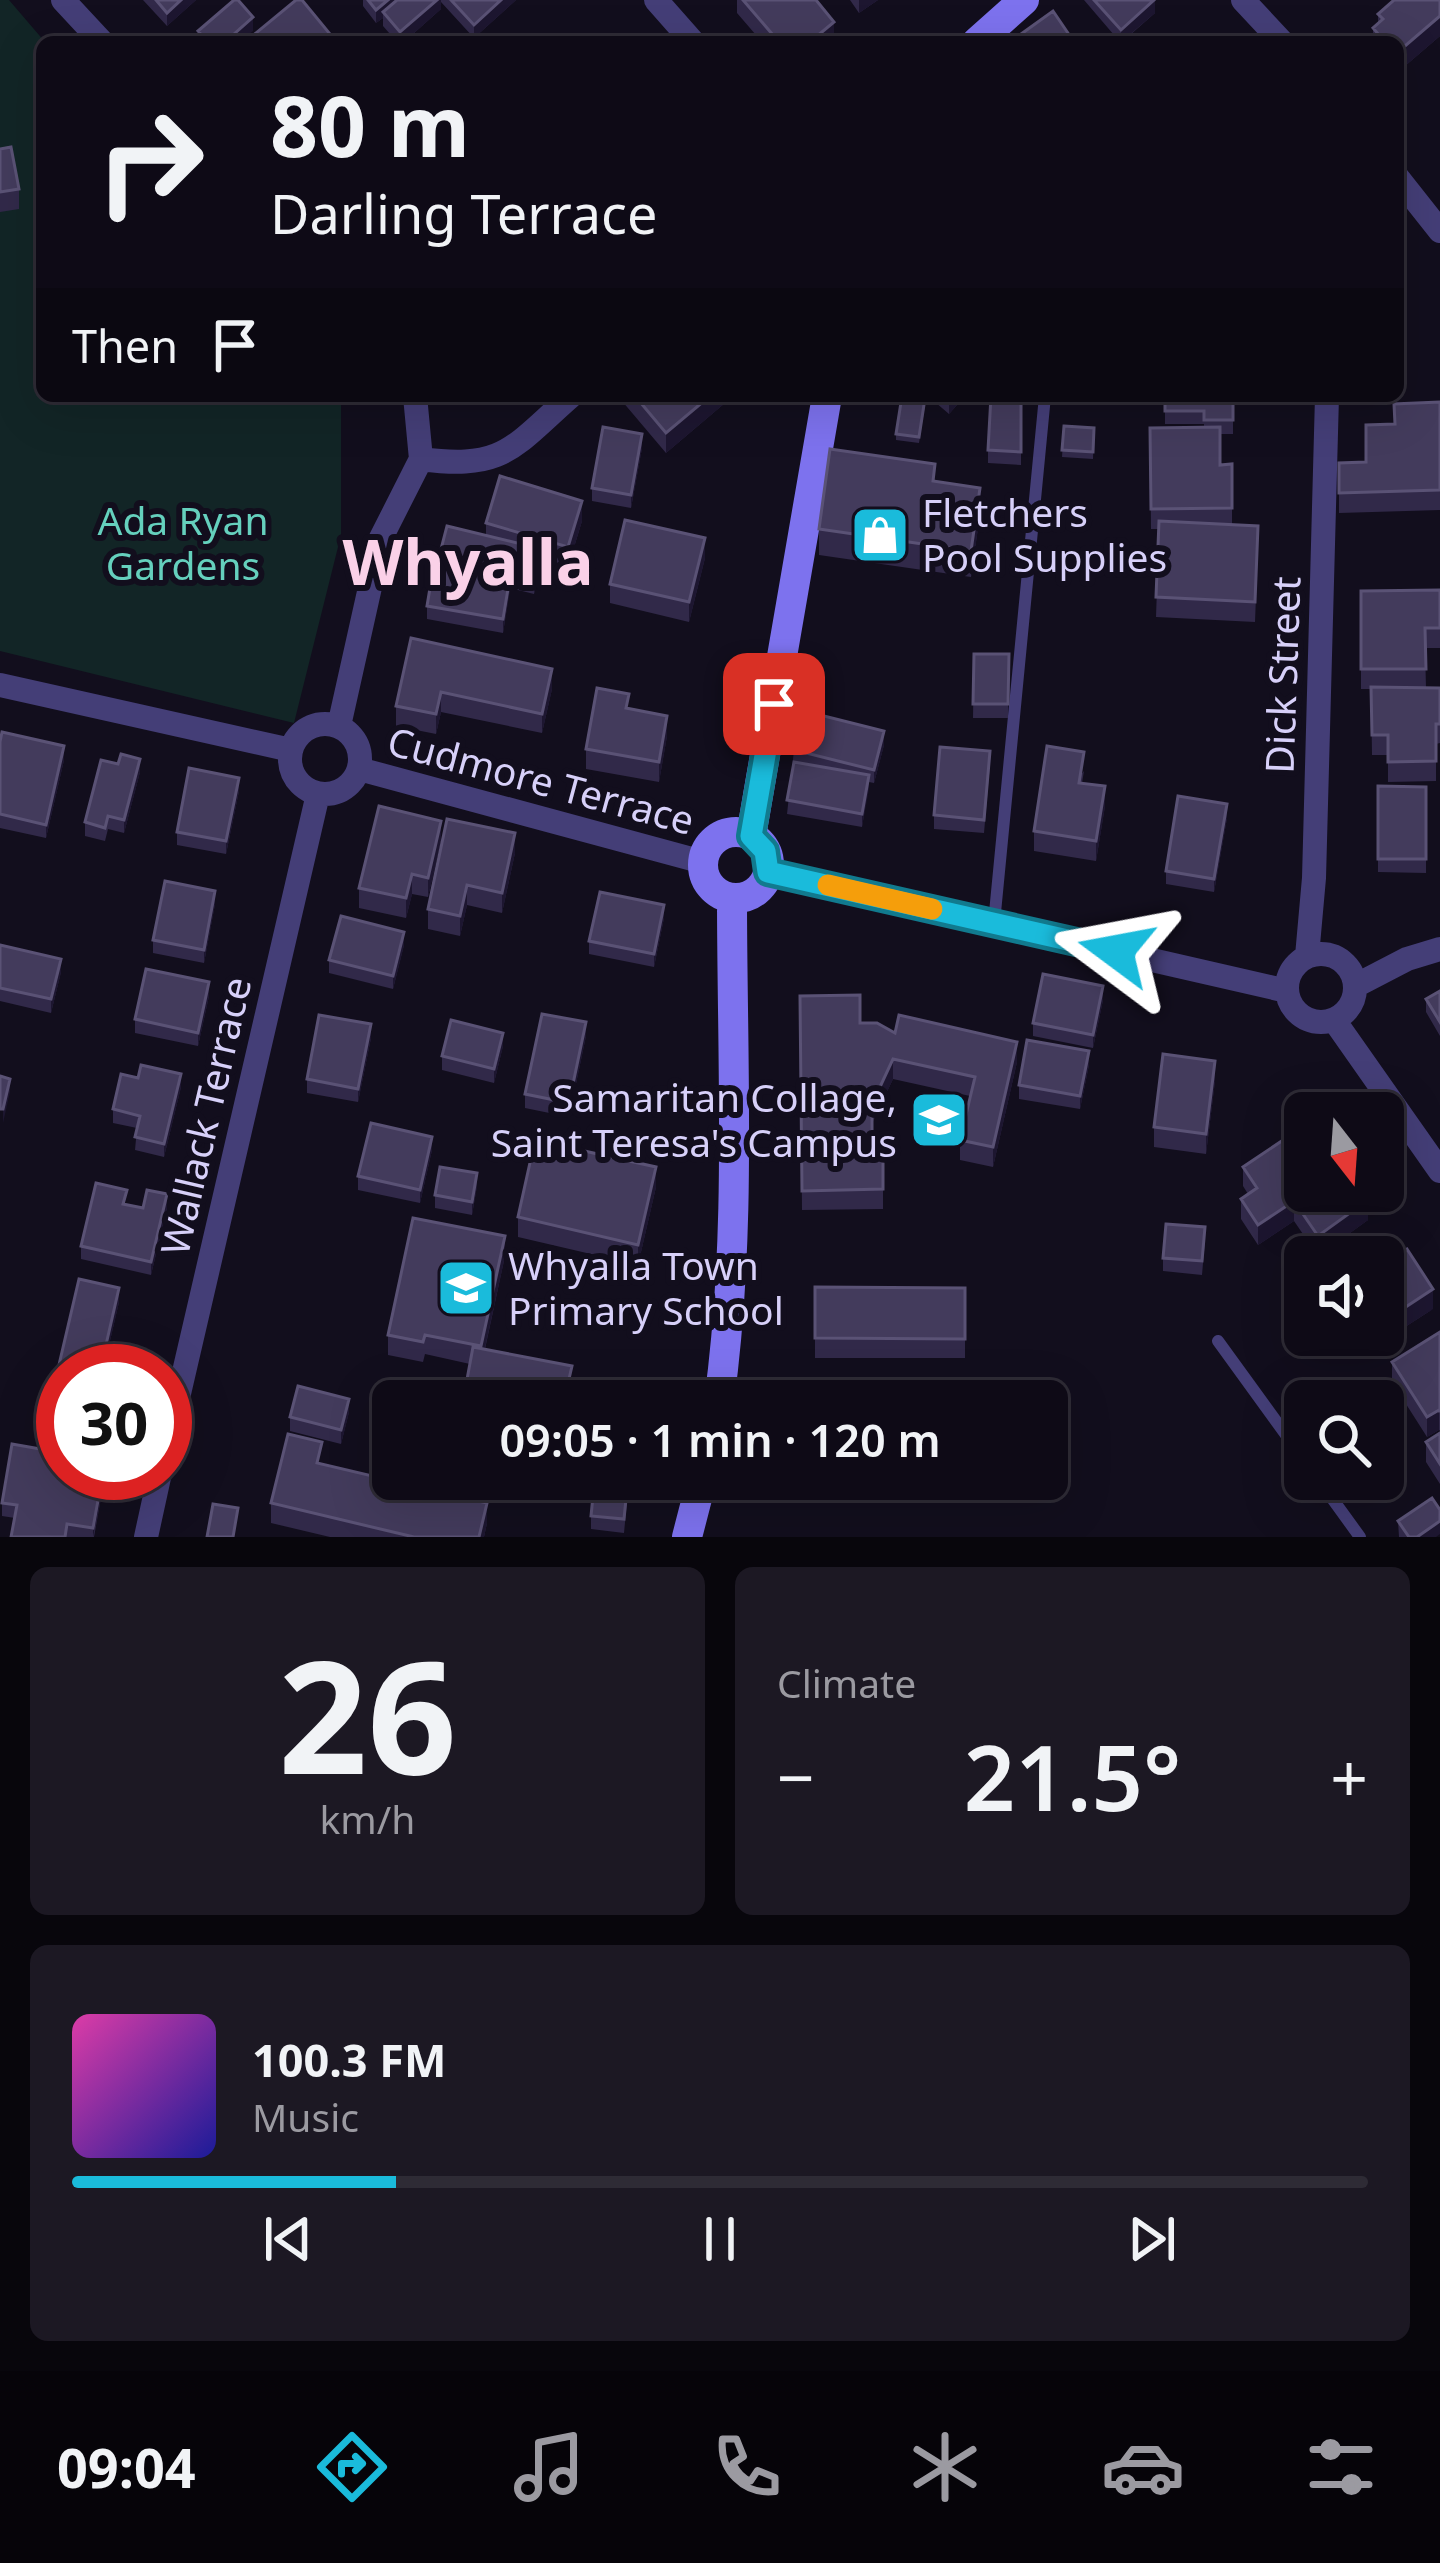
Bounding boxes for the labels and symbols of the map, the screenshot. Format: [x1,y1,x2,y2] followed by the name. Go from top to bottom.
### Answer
[922,485,1167,583] place label: Fletchers Pool Supplies
[97,493,269,591] park label: Ada Ryan Gardens
[849,504,911,566] shop icon: Fletchers Pool Supplies
[343,518,593,603] district label: Whyalla
[1252,576,1311,774] street label: Dick Street
[723,653,825,755] pin
[382,713,701,846] street label: Cudmore Terrace
[1053,888,1179,1014] position arrow
[147,971,262,1260] street label: Wallack Terrace
[491,1070,897,1168] place label: Samaritan Collage, Saint Teresa's Campus
[908,1089,970,1151] school or university icon: Samaritan Collage, Saint Teresa's Campus
[1284,1092,1404,1212] north arrow
[508,1238,784,1336] place label: Whyalla Town Primary School
[435,1257,497,1319] school or university icon: Whyalla Town Primary School
[36,1344,192,1500] speed limit sign: 30

